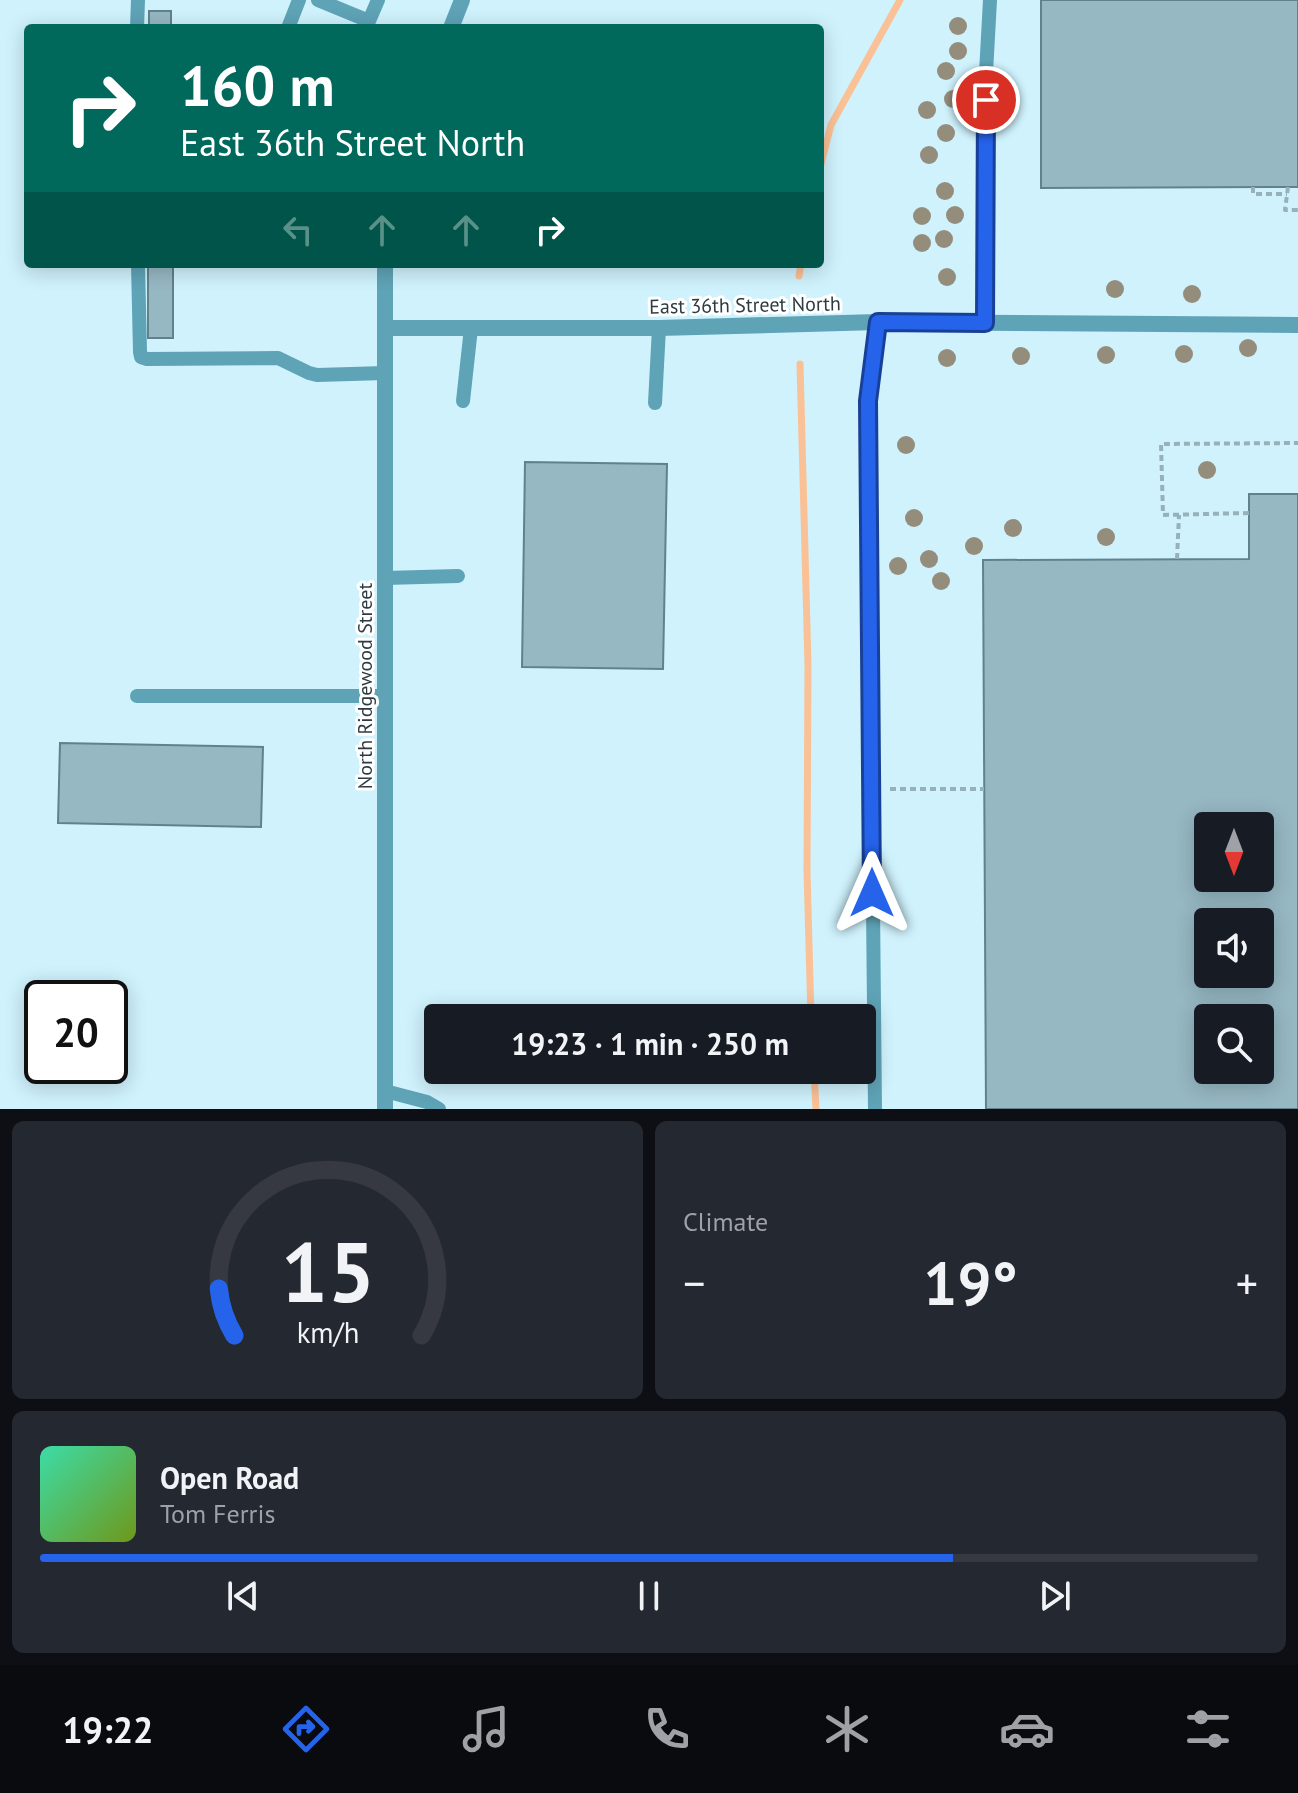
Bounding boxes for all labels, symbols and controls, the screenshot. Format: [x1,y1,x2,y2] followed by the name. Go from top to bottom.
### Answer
[180,49,335,121] text: 160 m
[48,56,152,160] icon: right
[952,66,1020,134] pin
[964,78,1008,122] icon: arrive
[180,119,525,166] text: East 36th Street North
[276,208,320,252] icon: left
[360,208,404,252] icon: ahead
[444,208,488,252] icon: ahead
[528,208,572,252] icon: right
[649,290,841,320] street label: East 36th Street North
[352,583,378,789] street label: North Ridgewood Street
[1194,812,1274,892] north arrow
[1194,812,1274,1084] map controls
[830,851,914,935] position arrow
[1194,908,1274,988] button: sound
[24,980,128,1084] speed limit sign: 20
[1194,1004,1274,1084] button: search
[511,1024,789,1063] text: 19:23 · 1 min · 250 m
[683,1205,768,1238] text: Climate
[280,1217,375,1325] text: 15
[923,1244,1018,1322] text: 19°
[683,1254,705,1311] text: −
[1236,1254,1258,1311] text: +
[296,1314,359,1351] text: km/h
[160,1458,299,1497] text: Open Road
[160,1497,275,1530] text: Tom Ferris
[221,1574,265,1618] icon: previous
[627,1574,671,1618] icon: pause
[1033,1574,1077,1618] icon: next
[278,1701,334,1757] icon: directions
[458,1701,514,1757] icon: music
[639,1701,695,1757] icon: phone
[819,1701,875,1757] icon: climate
[999,1701,1055,1757] icon: car
[1180,1701,1236,1757] icon: filters
[62,1706,154,1753] text: 19:22

